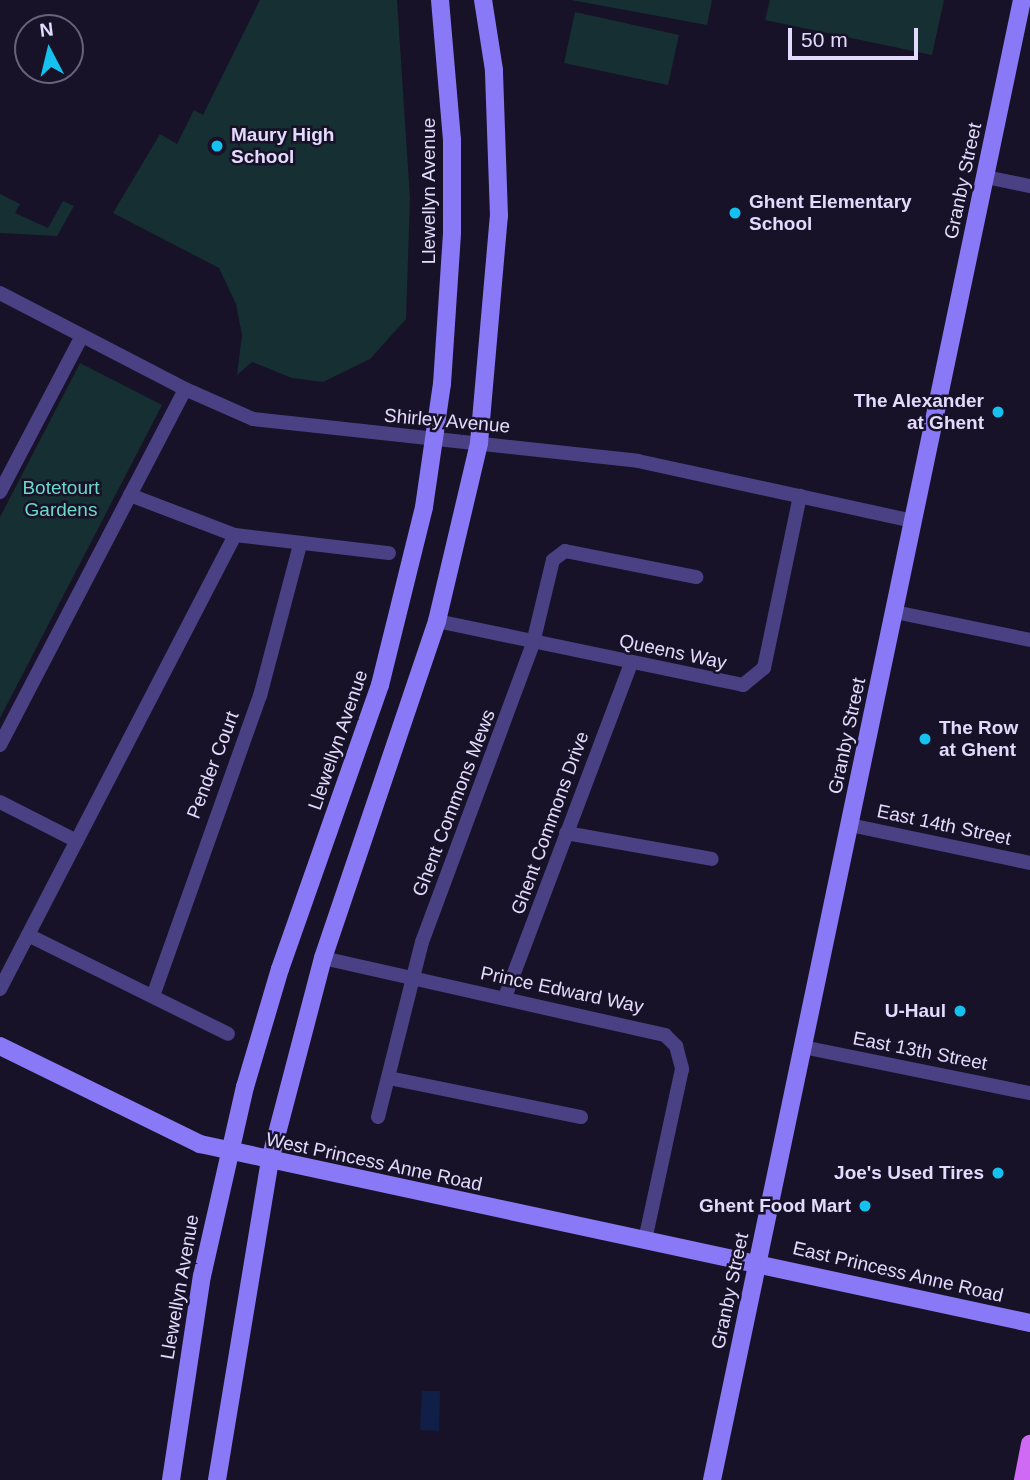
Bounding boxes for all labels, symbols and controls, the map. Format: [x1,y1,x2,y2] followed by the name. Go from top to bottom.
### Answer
[14,14,84,84] north arrow
[792,14,922,58] scale bar
[39,18,55,41] text: N
[801,28,848,51] text: 50 m
[418,117,440,265] street label: Llewellyn Avenue
[940,121,986,241] street label: Granby Street
[231,124,334,168] place label: Maury High School
[209,138,225,154] marker: Maury High School
[749,191,912,235] place label: Ghent Elementary School
[727,205,743,221] marker: Ghent Elementary School
[853,390,984,434] place label: The Alexander at Ghent
[383,404,511,438] street label: Shirley Avenue
[990,404,1006,420] marker: The Alexander at Ghent
[22,477,100,521] park label: Botetourt Gardens
[617,630,729,674] street label: Queens Way
[303,667,373,813] street label: Llewellyn Avenue
[824,676,870,796] street label: Granby Street
[408,706,500,900] street label: Ghent Commons Mews
[182,708,244,822] street label: Pender Court
[939,717,1018,761] place label: The Row at Ghent
[506,728,594,918] street label: Ghent Commons Drive
[917,731,933,747] marker: The Row at Ghent
[875,800,1013,850] street label: East 14th Street
[478,962,646,1018] street label: Prince Edward Way
[885,1000,946,1022] place label: U-Haul
[952,1003,968,1019] marker: U-Haul
[851,1027,989,1075] street label: East 13th Street
[263,1128,485,1196] street label: West Princess Anne Road
[834,1162,984,1184] place label: Joe's Used Tires
[990,1165,1006,1181] marker: Joe's Used Tires
[699,1195,851,1217] place label: Ghent Food Mart
[857,1198,873,1214] marker: Ghent Food Mart
[156,1212,204,1362] street label: Llewellyn Avenue
[707,1231,753,1351] street label: Granby Street
[790,1237,1006,1307] street label: East Princess Anne Road

